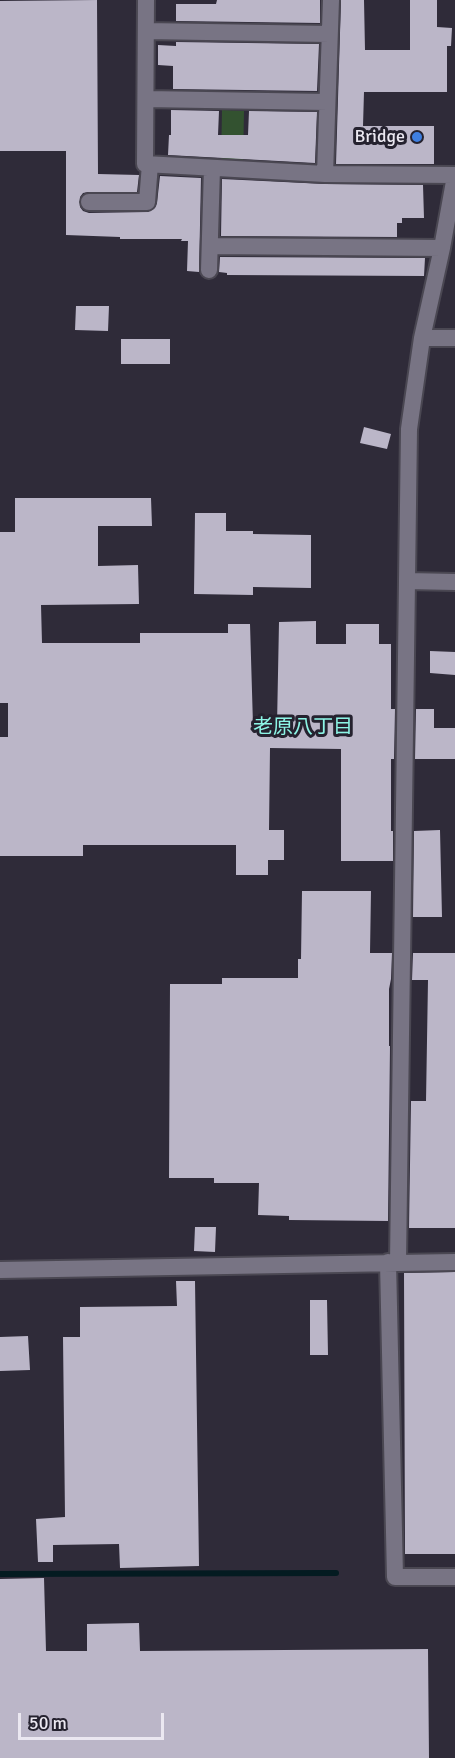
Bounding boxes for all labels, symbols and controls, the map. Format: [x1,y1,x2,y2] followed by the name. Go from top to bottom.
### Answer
[355,126,405,148] place label: Bridge
[410,130,424,144] marker: Bridge
[253,716,353,740] district label: 老原八丁目
[21,1701,166,1739] scale bar
[29,1712,67,1734] text: 50 m

